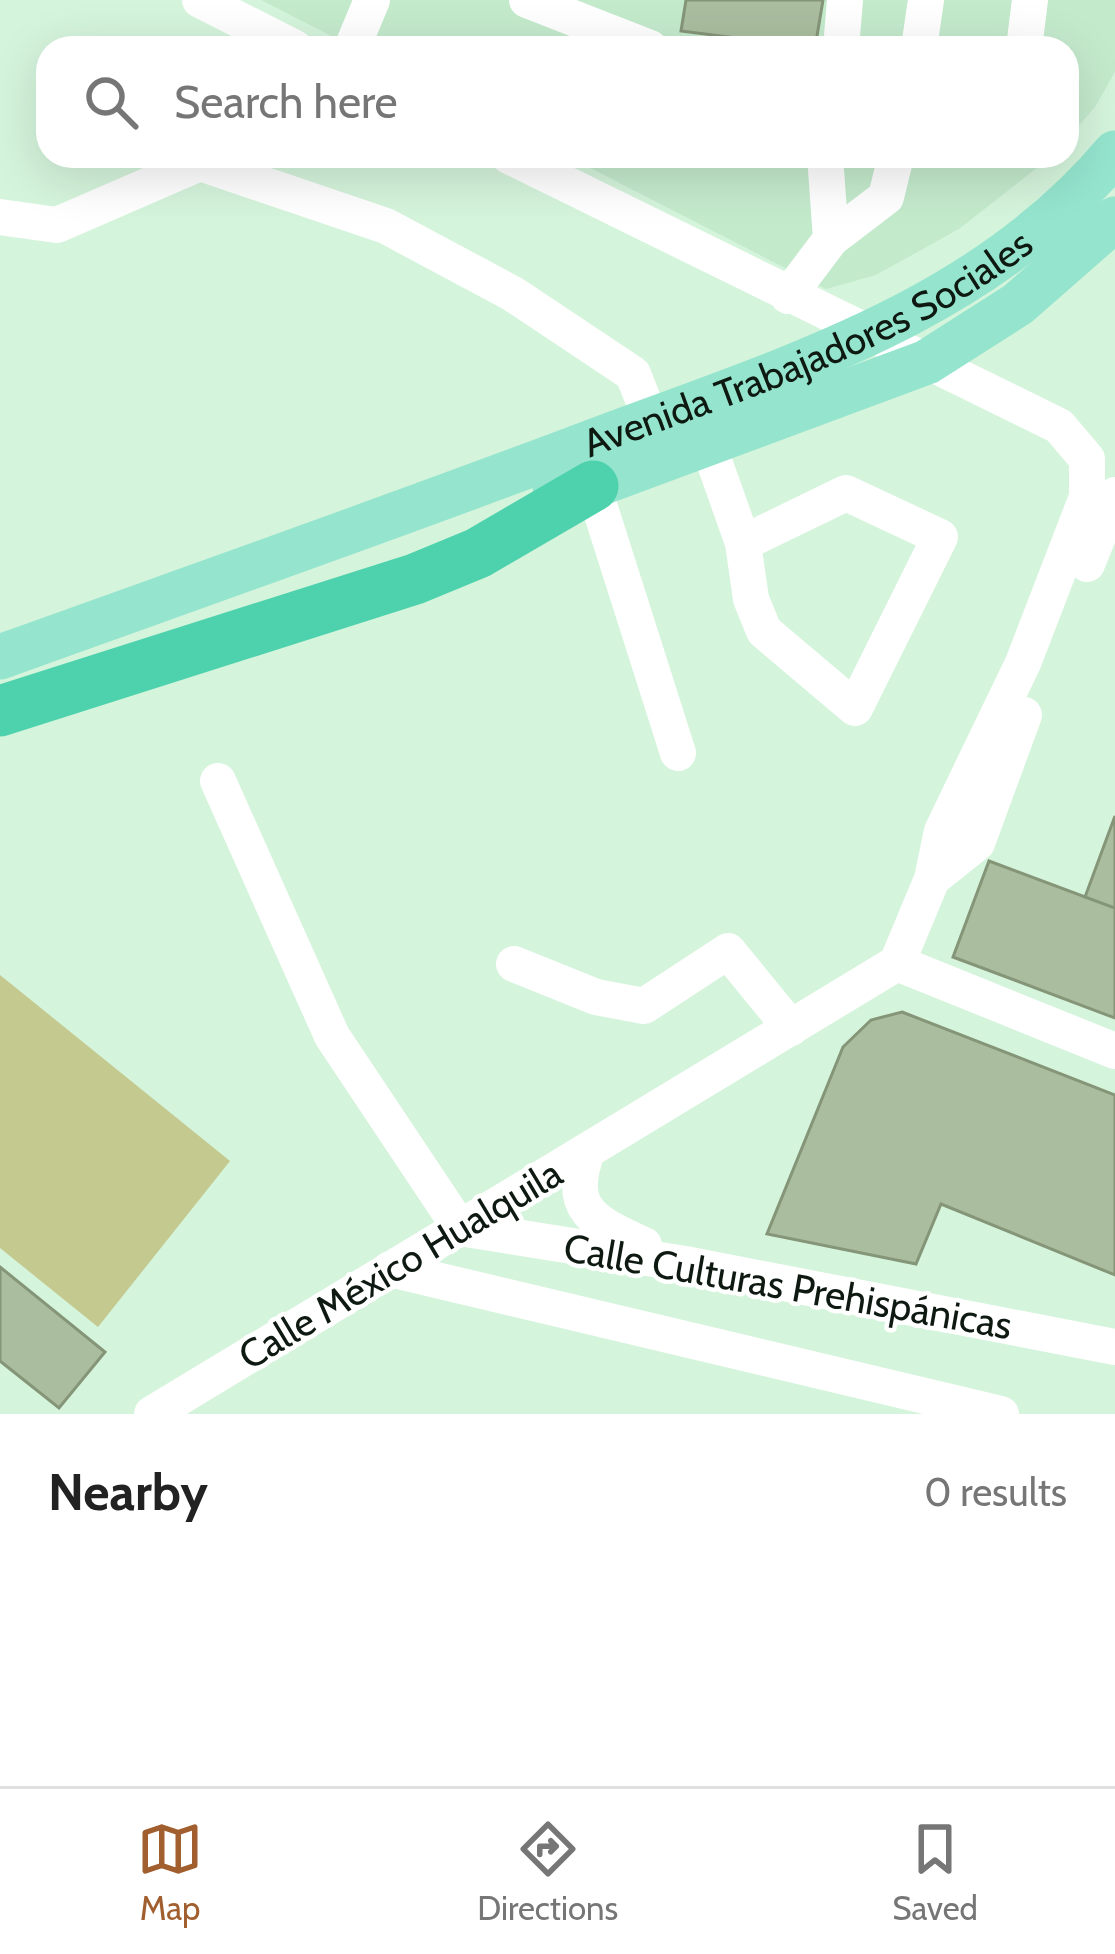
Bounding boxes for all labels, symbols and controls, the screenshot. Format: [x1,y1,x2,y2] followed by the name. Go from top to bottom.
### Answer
[36,36,1079,168] search box
[78,69,144,135] icon: search
[174,75,398,129] text: Search here
[576,219,1041,467] street label: Avenida Trabajadores Sociales
[230,1148,571,1380] street label: Calle México Hualquila
[560,1223,1016,1349] street label: Calle Culturas Prehispánicas
[48,1461,208,1523] text: Nearby
[924,1468,1067,1516] text: 0 results
[137,1816,203,1928] tab: Map
[477,1816,618,1928] tab: Directions
[892,1816,978,1928] tab: Saved

